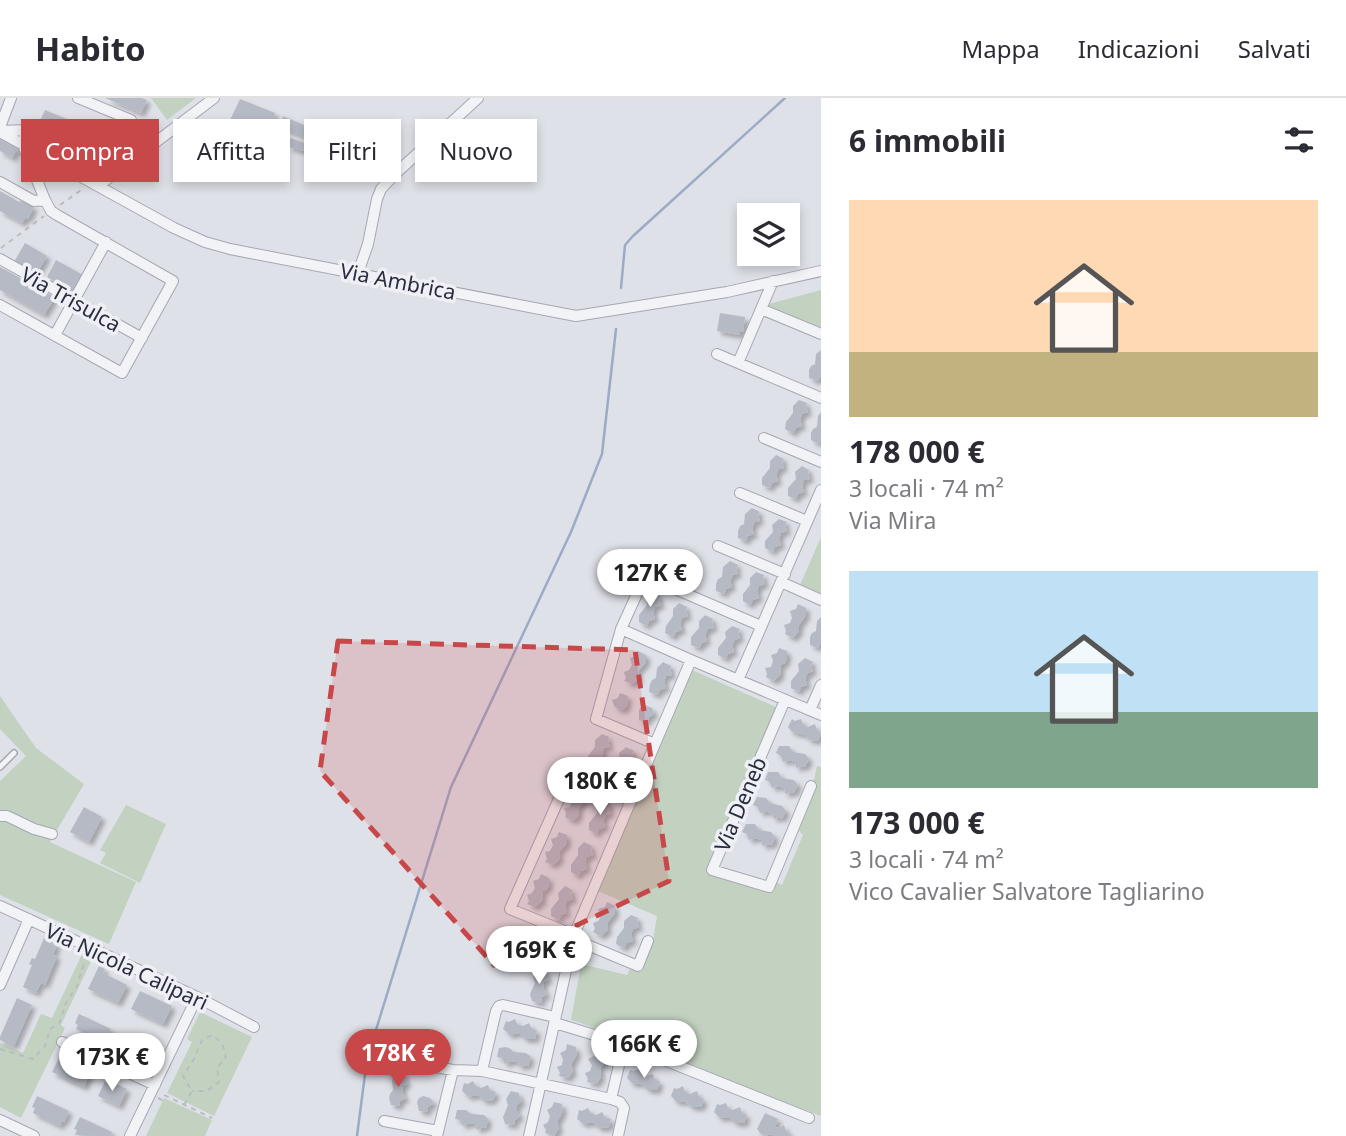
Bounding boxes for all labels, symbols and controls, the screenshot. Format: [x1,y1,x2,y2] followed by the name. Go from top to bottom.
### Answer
[35,26,146,71] text: Habito
[962,32,1040,65] text: Mappa
[1078,32,1200,65] text: Indicazioni
[1238,32,1311,65] text: Salvati
[21,119,159,182] chip: Compra
[173,119,290,182] chip: Affitta
[304,119,401,182] chip: Filtri
[415,119,537,182] chip: Nuovo
[849,120,1006,161] text: 6 immobili
[1280,121,1318,159] icon: filters
[737,203,800,266] map controls
[737,203,800,266] button: layers
[1021,245,1147,371] icon: home
[338,256,458,306] street label: Via Ambrica
[16,260,126,338] street label: Via Trisulca
[849,431,985,472] text: 178 000 €
[849,472,1004,504] text: 3 locali · 74 m²
[849,504,936,536] text: Via Mira
[593,550,707,609] pin: 127K €
[613,556,687,588] text: 127K €
[1021,616,1147,742] icon: home
[708,752,772,856] street label: Via Deneb
[543,758,657,817] pin: 180K €
[563,764,637,796] text: 180K €
[849,802,985,843] text: 173 000 €
[849,843,1004,875] text: 3 locali · 74 m²
[849,875,1205,907] text: Vico Cavalier Salvatore Tagliarino
[41,916,213,1016] street label: Via Nicola Calipari
[482,926,596,986] pin: 169K €
[502,933,576,965] text: 169K €
[587,1020,701,1080] pin: 166K €
[607,1027,681,1059] text: 166K €
[341,1030,455,1089] pin: 178K €
[55,1034,169,1093] pin: 173K €
[361,1036,435,1068] text: 178K €
[75,1040,149,1072] text: 173K €

